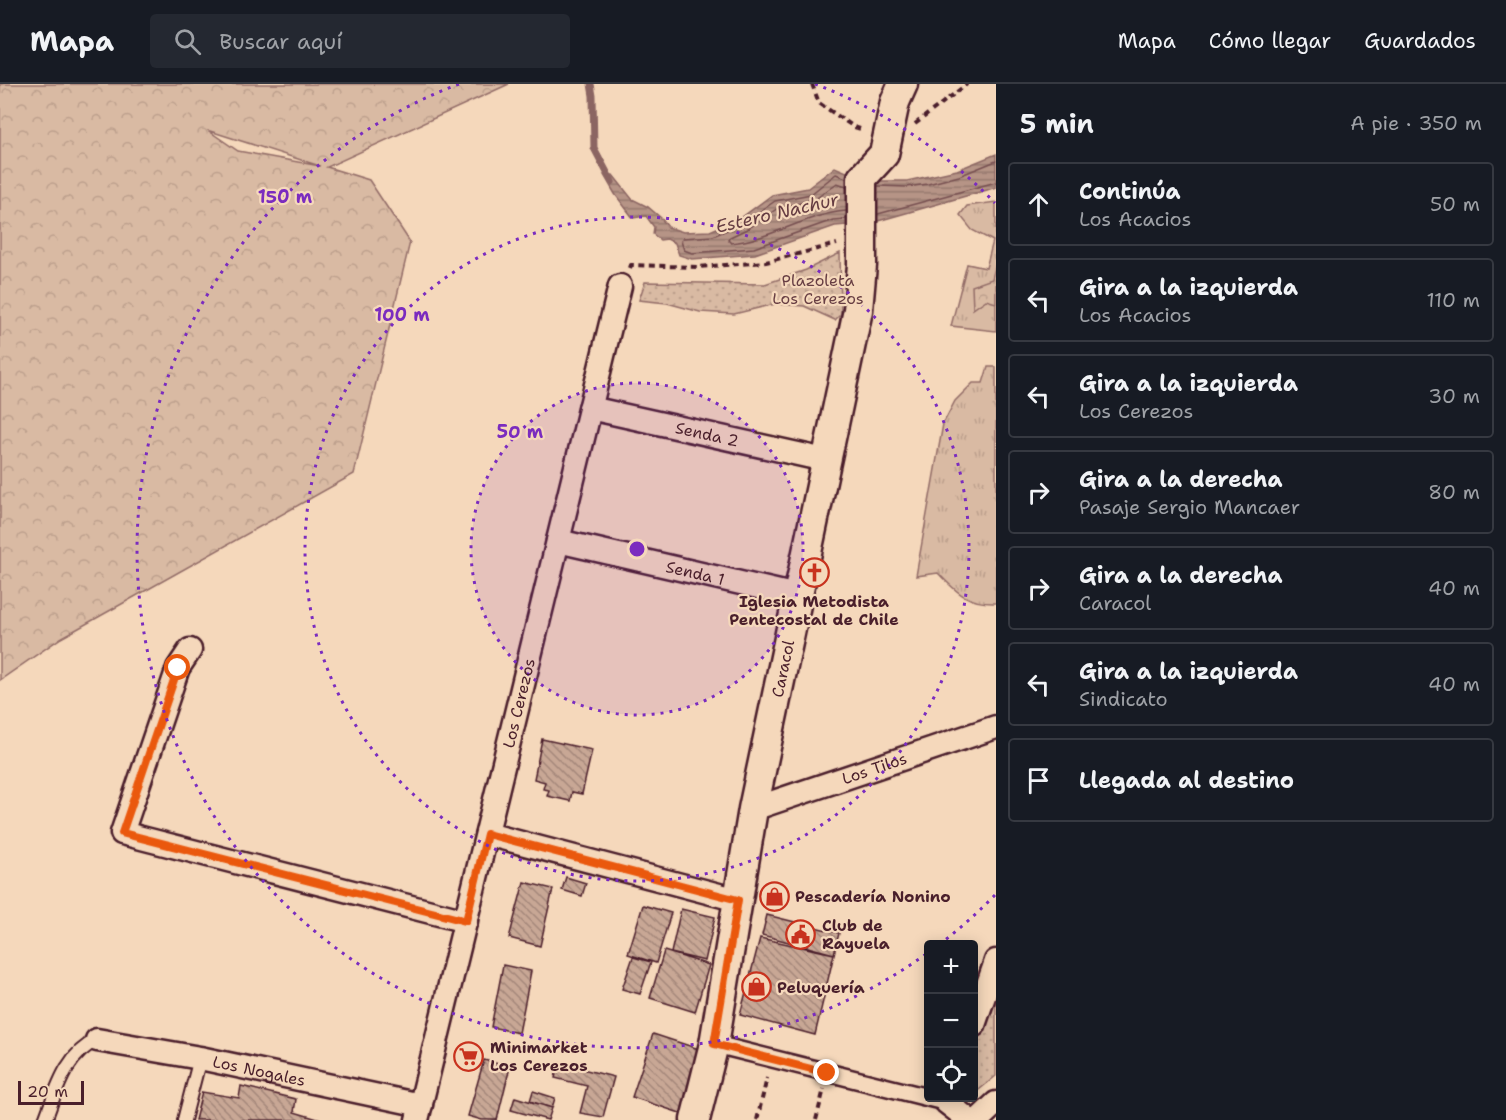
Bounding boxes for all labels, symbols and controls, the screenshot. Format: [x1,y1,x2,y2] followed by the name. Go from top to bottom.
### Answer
[150,14,570,68] search box
[30,22,114,60] text: Mapa
[171,25,204,58] icon: search
[219,27,342,56] text: Buscar aquí
[1118,27,1176,55] text: Mapa
[1209,27,1331,55] text: Cómo llegar
[1364,27,1476,55] text: Guardados
[1020,106,1094,141] text: 5 min
[1350,110,1482,136] text: A pie · 350 m
[1079,177,1181,206] text: Continúa
[258,185,313,209] text: 150 m
[713,187,841,239] water label: Estero Nachur
[1022,188,1055,221] icon: ahead
[1430,191,1480,217] text: 50 m
[1079,206,1191,232] text: Los Acacios
[772,270,864,309] park label: Plazoleta Los Cerezos
[1079,273,1298,302] text: Gira a la izquierda
[1022,284,1055,317] icon: left
[1426,287,1480,313] text: 110 m
[1079,302,1191,328] text: Los Acacios
[374,303,430,327] text: 100 m
[1079,369,1298,398] text: Gira a la izquierda
[1022,380,1055,413] icon: left
[1428,383,1480,409] text: 30 m
[1079,398,1193,424] text: Los Cerezos
[673,417,741,452] street label: Senda 2
[497,420,544,444] text: 50 m
[1079,465,1283,494] text: Gira a la derecha
[1022,476,1055,509] icon: right
[1428,479,1480,505] text: 80 m
[1079,494,1300,520] text: Pasaje Sergio Mancaer
[627,539,647,559] centre of rings
[664,556,727,590] street label: Senda 1
[798,557,830,589] church icon: Iglesia Metodista Pentecostal de Chile
[1079,561,1283,590] text: Gira a la derecha
[1022,572,1055,605] icon: right
[1428,575,1480,601] text: 40 m
[1079,590,1151,616] text: Caracol
[729,591,899,630] place label: Iglesia Metodista Pentecostal de Chile
[767,638,799,699] street label: Caracol
[164,654,190,680] route start
[498,656,540,750] street label: Los Cerezos
[1079,657,1298,686] text: Gira a la izquierda
[1022,668,1055,701] icon: left
[1428,671,1480,697] text: 40 m
[1079,686,1168,712] text: Sindicato
[839,748,910,789] street label: Los Tilos
[1022,764,1055,797] icon: arrive
[1079,766,1294,795] text: Llegada al destino
[758,880,790,912] shop icon: Pescadería Nonino
[795,886,951,907] place label: Pescadería Nonino
[822,915,890,954] place label: Club de Rayuela
[785,918,817,950] public building icon: Club de Rayuela
[924,940,978,1102] map controls
[924,940,978,994] button: +
[740,971,772,1003] shop icon: Peluquería
[777,977,865,998] place label: Peluquería
[924,994,978,1048] button: −
[490,1037,588,1076] place label: Minimarket Los Cerezos
[453,1040,485,1072] supermarket icon: Minimarket Los Cerezos
[924,1048,978,1102] button: locate
[211,1051,307,1091] street label: Los Nogales
[813,1059,839,1085] route end
[18,1078,84,1106] scale bar
[27,1081,68,1102] text: 20 m

